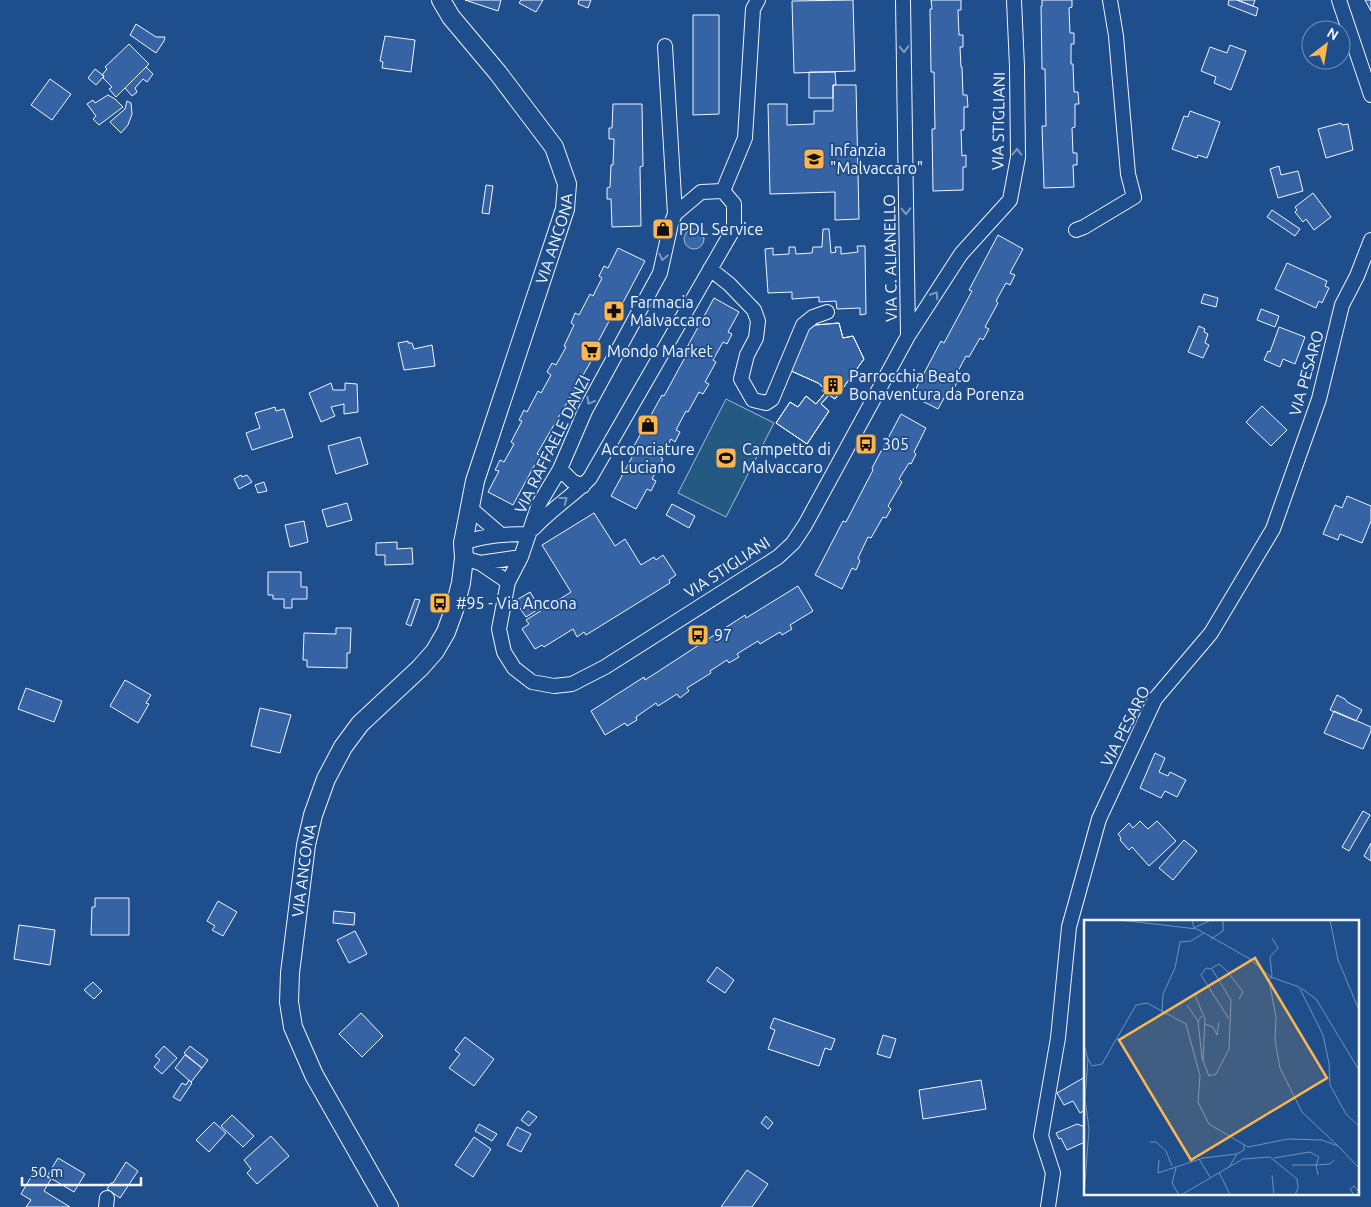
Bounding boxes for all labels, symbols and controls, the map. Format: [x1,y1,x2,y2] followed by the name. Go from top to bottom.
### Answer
[1301,20,1351,70] north arrow
[1324,24,1341,43] text: N
[899,45,909,53] one-way arrow
[988,72,1008,170] street label: VIA STIGLIANI
[830,141,923,177] place label: Infanzia "Malvaccaro"
[802,147,826,171] school or university icon: Infanzia "Malvaccaro"
[1012,148,1022,156] one-way arrow
[532,192,575,286] street label: VIA ANCONA
[880,194,900,322] street label: VIA C. ALIANELLO
[901,208,911,215] one-way arrow
[651,217,675,241] shop icon: PDL Service
[679,220,763,238] place label: PDL Service
[659,253,669,261] one-way arrow
[929,291,938,301] one-way arrow
[630,293,711,329] place label: Farmacia Malvaccaro
[602,299,626,323] pharmacy icon: Farmacia Malvaccaro
[1285,328,1327,418] street label: VIA PESARO
[579,339,603,363] supermarket icon: Mondo Market
[607,342,714,360] place label: Mondo Market
[849,367,1025,403] place label: Parrocchia Beato Bonaventura da Porenza
[511,372,593,516] street label: VIA RAFFAELE DANZI
[821,373,845,397] building icon: Parrocchia Beato Bonaventura da Porenza
[586,396,596,405] one-way arrow
[636,413,660,437] shop icon: Acconciature Luciano
[854,432,878,456] bus stop icon: 305
[882,435,909,453] place label: 305
[601,440,695,476] place label: Acconciature Luciano
[742,440,831,476] place label: Campetto di Malvaccaro
[714,446,738,470] sports icon: Campetto di Malvaccaro
[558,497,568,506] one-way arrow
[681,533,773,601] street label: VIA STIGLIANI
[428,591,452,615] bus stop icon: #95 - Via Ancona
[456,594,577,612] place label: #95 - Via Ancona
[686,623,710,647] bus stop icon: 97
[714,626,732,644] place label: 97
[1097,683,1153,769] street label: VIA PESARO
[288,821,320,918] street label: VIA ANCONA
[1084,920,1358,1194] inset map
[22,1154,141,1186] scale bar
[30,1163,63,1180] text: 50 m

